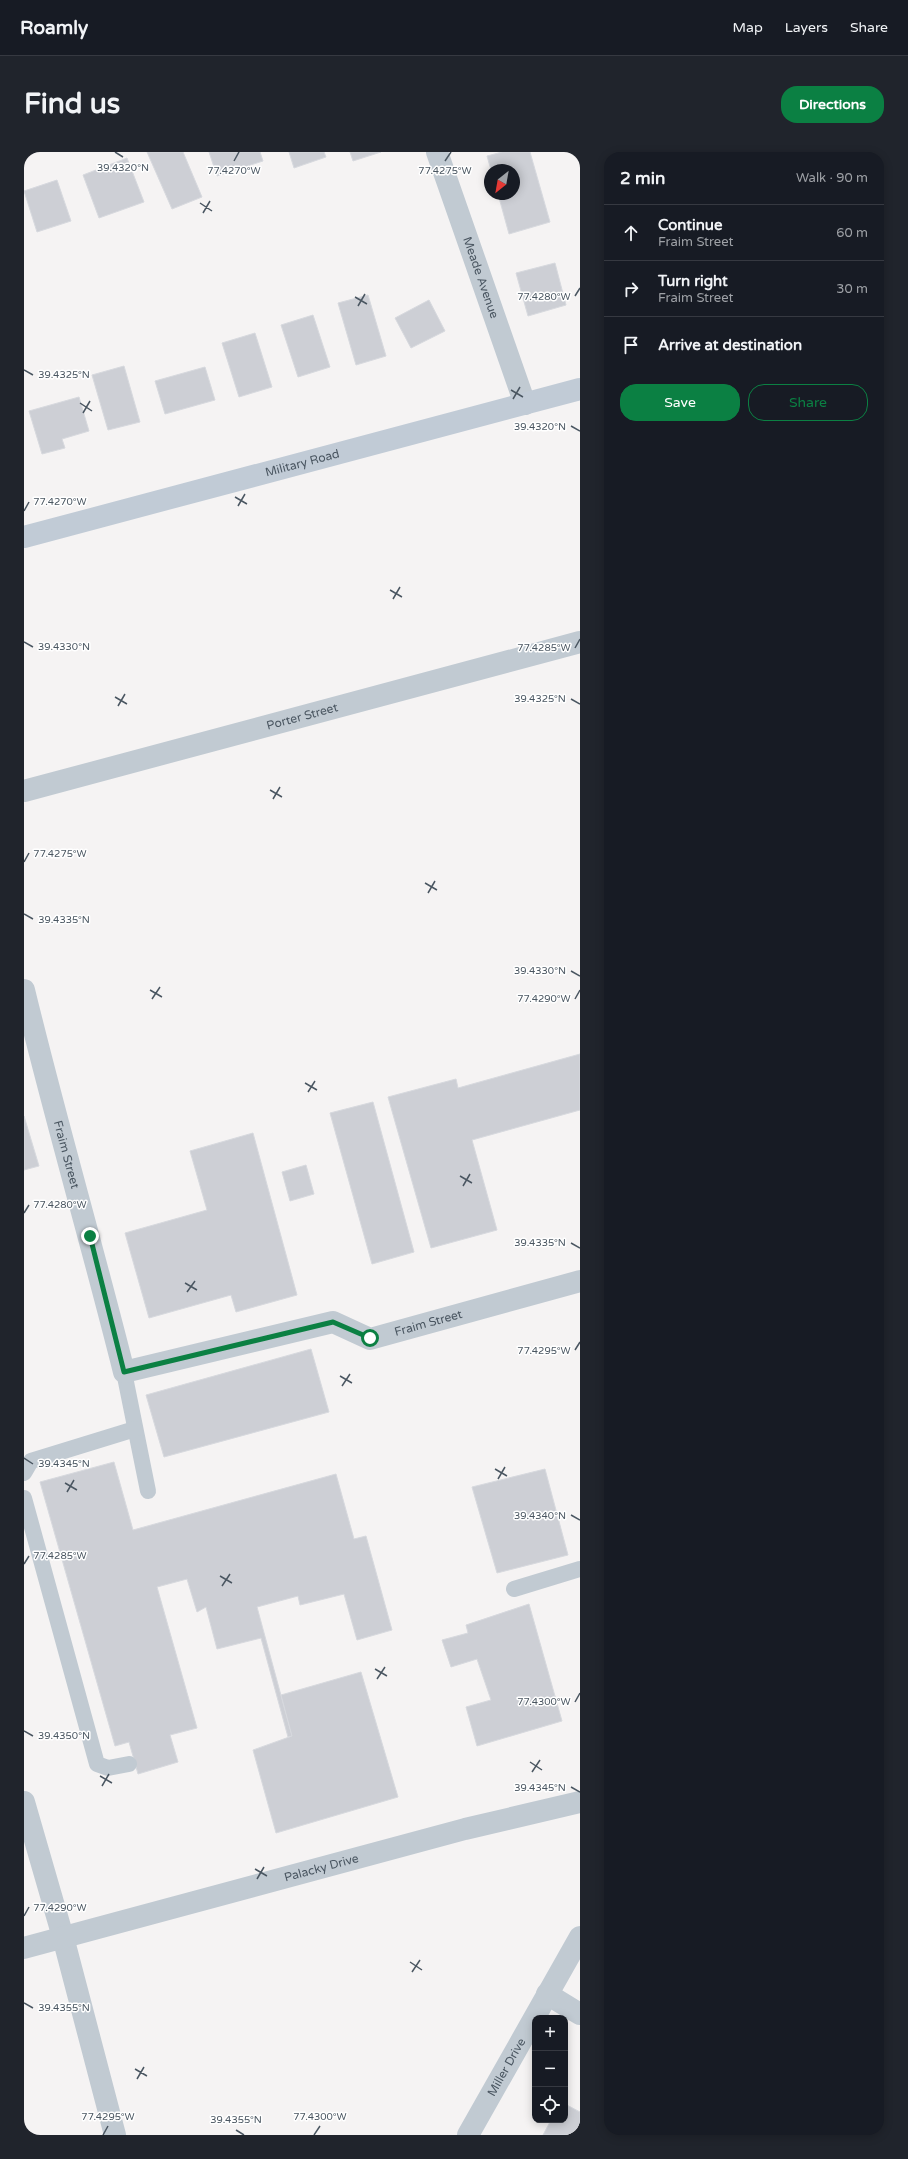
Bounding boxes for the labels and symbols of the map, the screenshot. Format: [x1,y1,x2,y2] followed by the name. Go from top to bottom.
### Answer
[97,162,149,174] text: 39.4320°N
[484,164,520,200] north arrow
[207,165,261,177] text: 77.4270°W
[418,165,472,177] text: 77.4275°W
[460,235,502,320] street label: Meade Avenue
[517,291,571,303] text: 77.4280°W
[38,369,90,381] text: 39.4325°N
[514,421,566,433] text: 39.4320°N
[264,446,341,479] street label: Military Road
[33,496,87,508] text: 77.4270°W
[38,641,90,653] text: 39.4330°N
[517,642,571,654] text: 77.4285°W
[514,693,566,705] text: 39.4325°N
[265,700,340,733] street label: Porter Street
[33,848,87,860] text: 77.4275°W
[38,914,90,926] text: 39.4335°N
[514,965,566,977] text: 39.4330°N
[517,993,571,1005] text: 77.4290°W
[51,1119,82,1191] street label: Fraim Street
[33,1199,87,1211] text: 77.4280°W
[81,1227,99,1245] route end
[514,1237,566,1249] text: 39.4335°N
[393,1307,464,1339] street label: Fraim Street
[361,1329,379,1347] route start
[517,1345,571,1357] text: 77.4295°W
[38,1458,90,1470] text: 39.4345°N
[514,1510,566,1522] text: 39.4340°N
[33,1550,87,1562] text: 77.4285°W
[517,1696,571,1708] text: 77.4300°W
[38,1730,90,1742] text: 39.4350°N
[514,1782,566,1794] text: 39.4345°N
[283,1851,360,1884] street label: Palacky Drive
[33,1902,87,1914] text: 77.4290°W
[38,2002,90,2014] text: 39.4355°N
[484,2035,529,2099] street label: Miller Drive
[81,2111,135,2123] text: 77.4295°W
[293,2111,347,2123] text: 77.4300°W
[210,2114,262,2126] text: 39.4355°N

